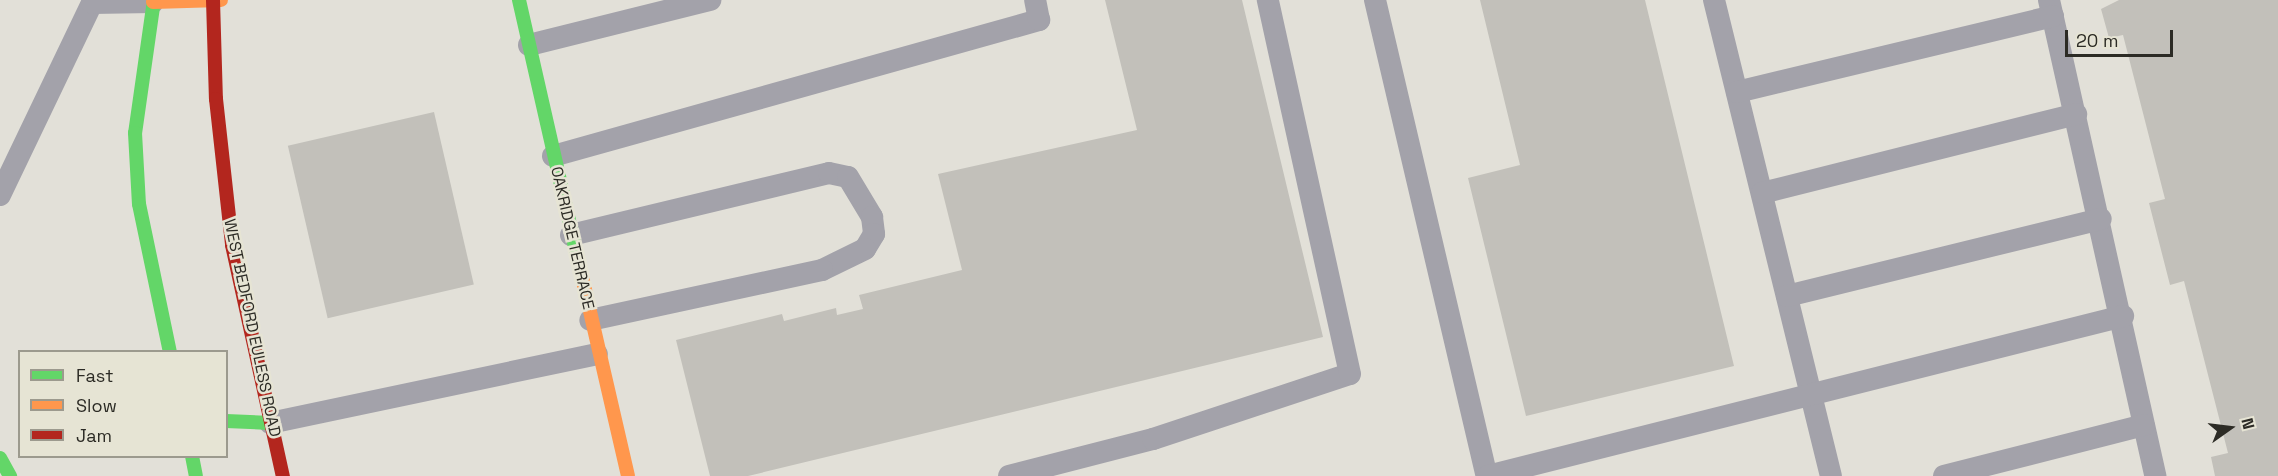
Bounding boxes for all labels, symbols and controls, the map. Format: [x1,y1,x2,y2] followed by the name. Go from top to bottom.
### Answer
[2068,18,2176,56] scale bar
[2076,29,2119,52] text: 20 m
[546,164,598,312] street label: OAKRIDGE TERRACE
[219,217,285,439] street label: WEST BEDFORD EULESS ROAD
[18,350,228,458] legend
[76,364,113,387] text: Fast
[76,394,117,417] text: Slow
[2200,398,2260,458] north arrow
[2236,416,2259,431] text: N
[76,424,112,447] text: Jam

